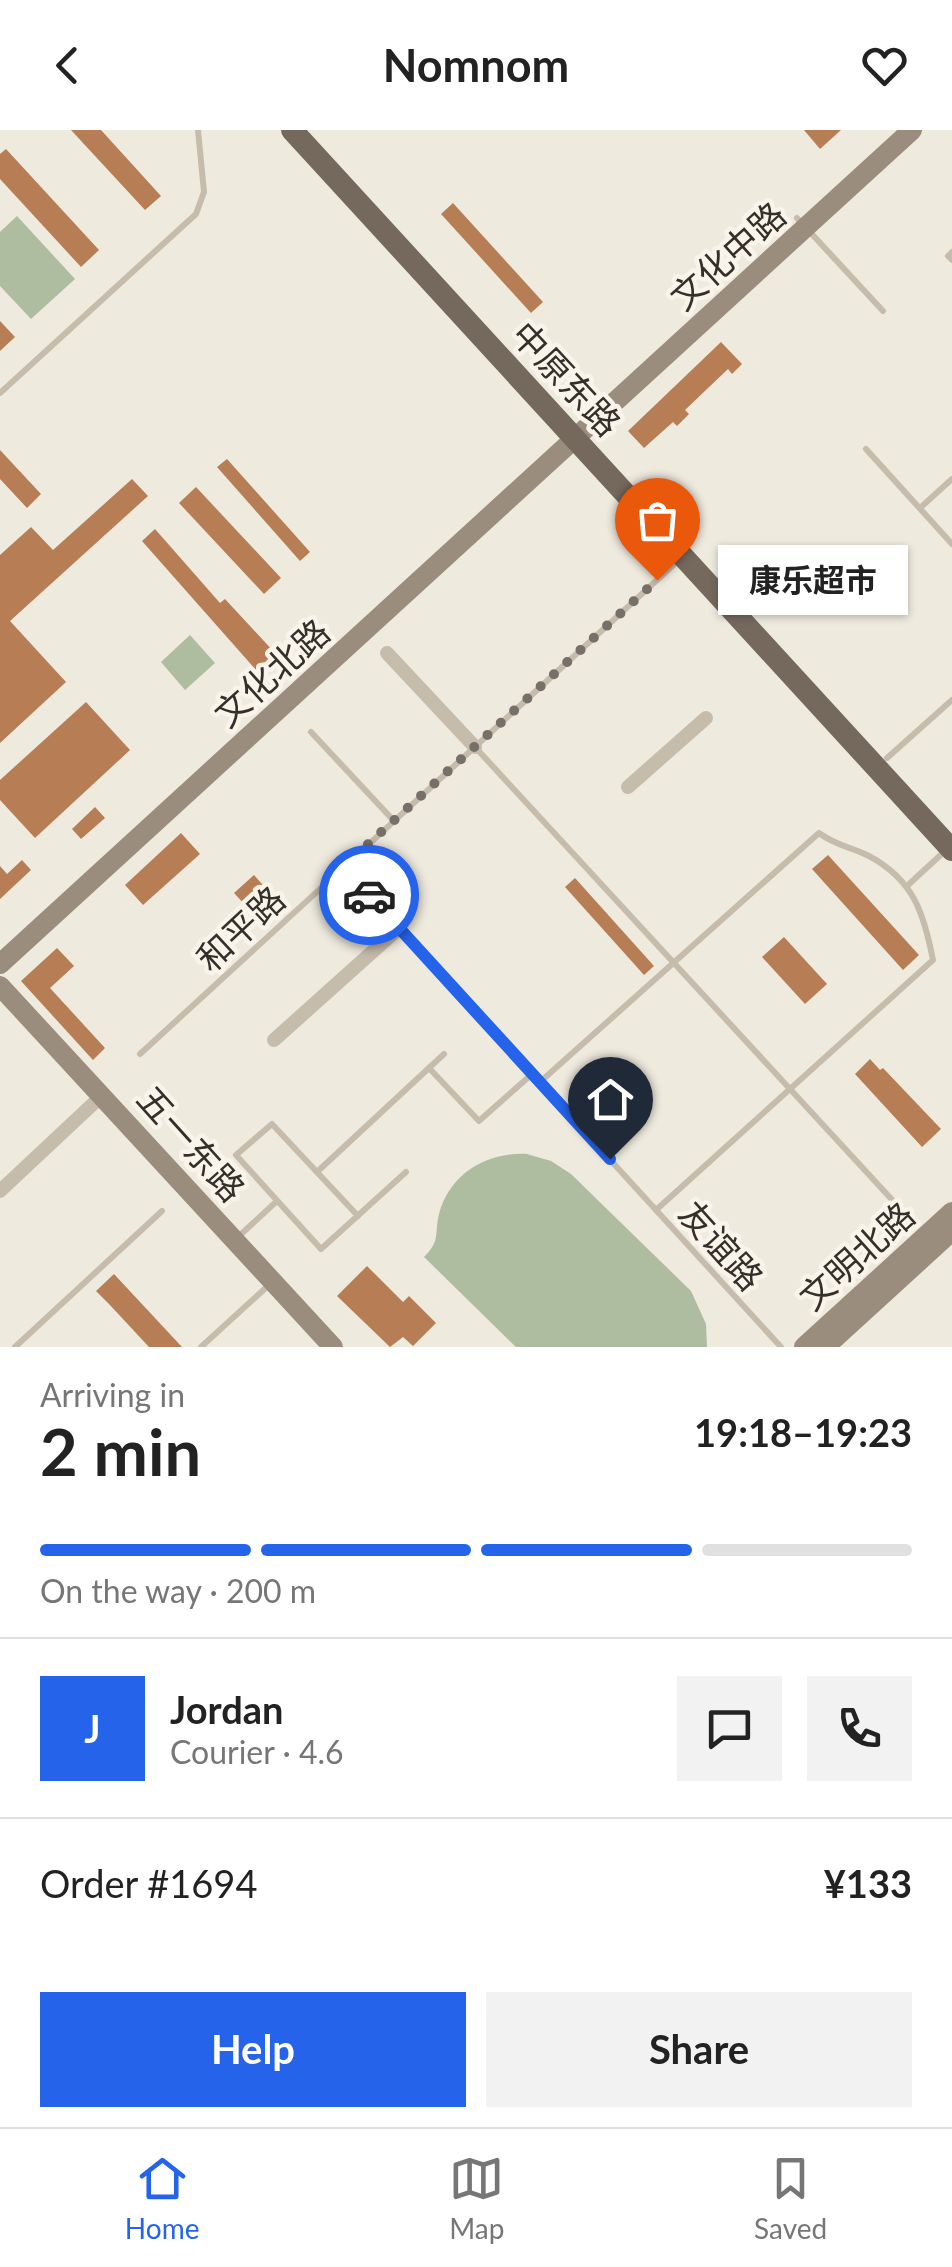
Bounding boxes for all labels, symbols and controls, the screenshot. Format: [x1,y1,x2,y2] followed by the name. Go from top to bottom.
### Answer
[40,38,95,93] icon: back
[383,38,569,92] text: Nomnom
[857,38,912,93] icon: heart
[661,193,793,317] street label: 文化中路
[504,312,630,444] street label: 中原东路
[615,478,700,581] pin
[630,493,685,548] icon: bag
[717,545,907,615] callout: 康乐超市
[749,560,877,599] text: 康乐超市
[205,610,337,734] street label: 文化北路
[319,845,419,945] courier
[342,868,397,923] icon: car
[187,877,293,979] street label: 和平路
[568,1057,653,1160] pin
[583,1072,638,1127] icon: home
[130,1077,254,1209] street label: 五一东路
[671,1192,773,1298] street label: 友谊路
[790,1193,922,1317] street label: 文明北路
[40,1375,185,1414] text: Arriving in
[694,1409,912,1455] text: 19:18–19:23
[40,1412,201,1490] text: 2 min
[40,1571,316,1610] text: On the way · 200 m
[677,1676,782,1781] button: chat
[807,1676,912,1781] button: phone
[170,1686,283,1732] text: Jordan
[84,1705,101,1751] text: J
[170,1732,344,1771] text: Courier · 4.6
[40,1860,257,1906] text: Order #1694
[824,1860,912,1906] text: ¥133
[40,1992,466,2107] button: Help
[486,1992,912,2107] button: Share
[125,2151,199,2245] tab: Home
[449,2151,504,2245] tab: Map
[754,2151,827,2245] tab: Saved

